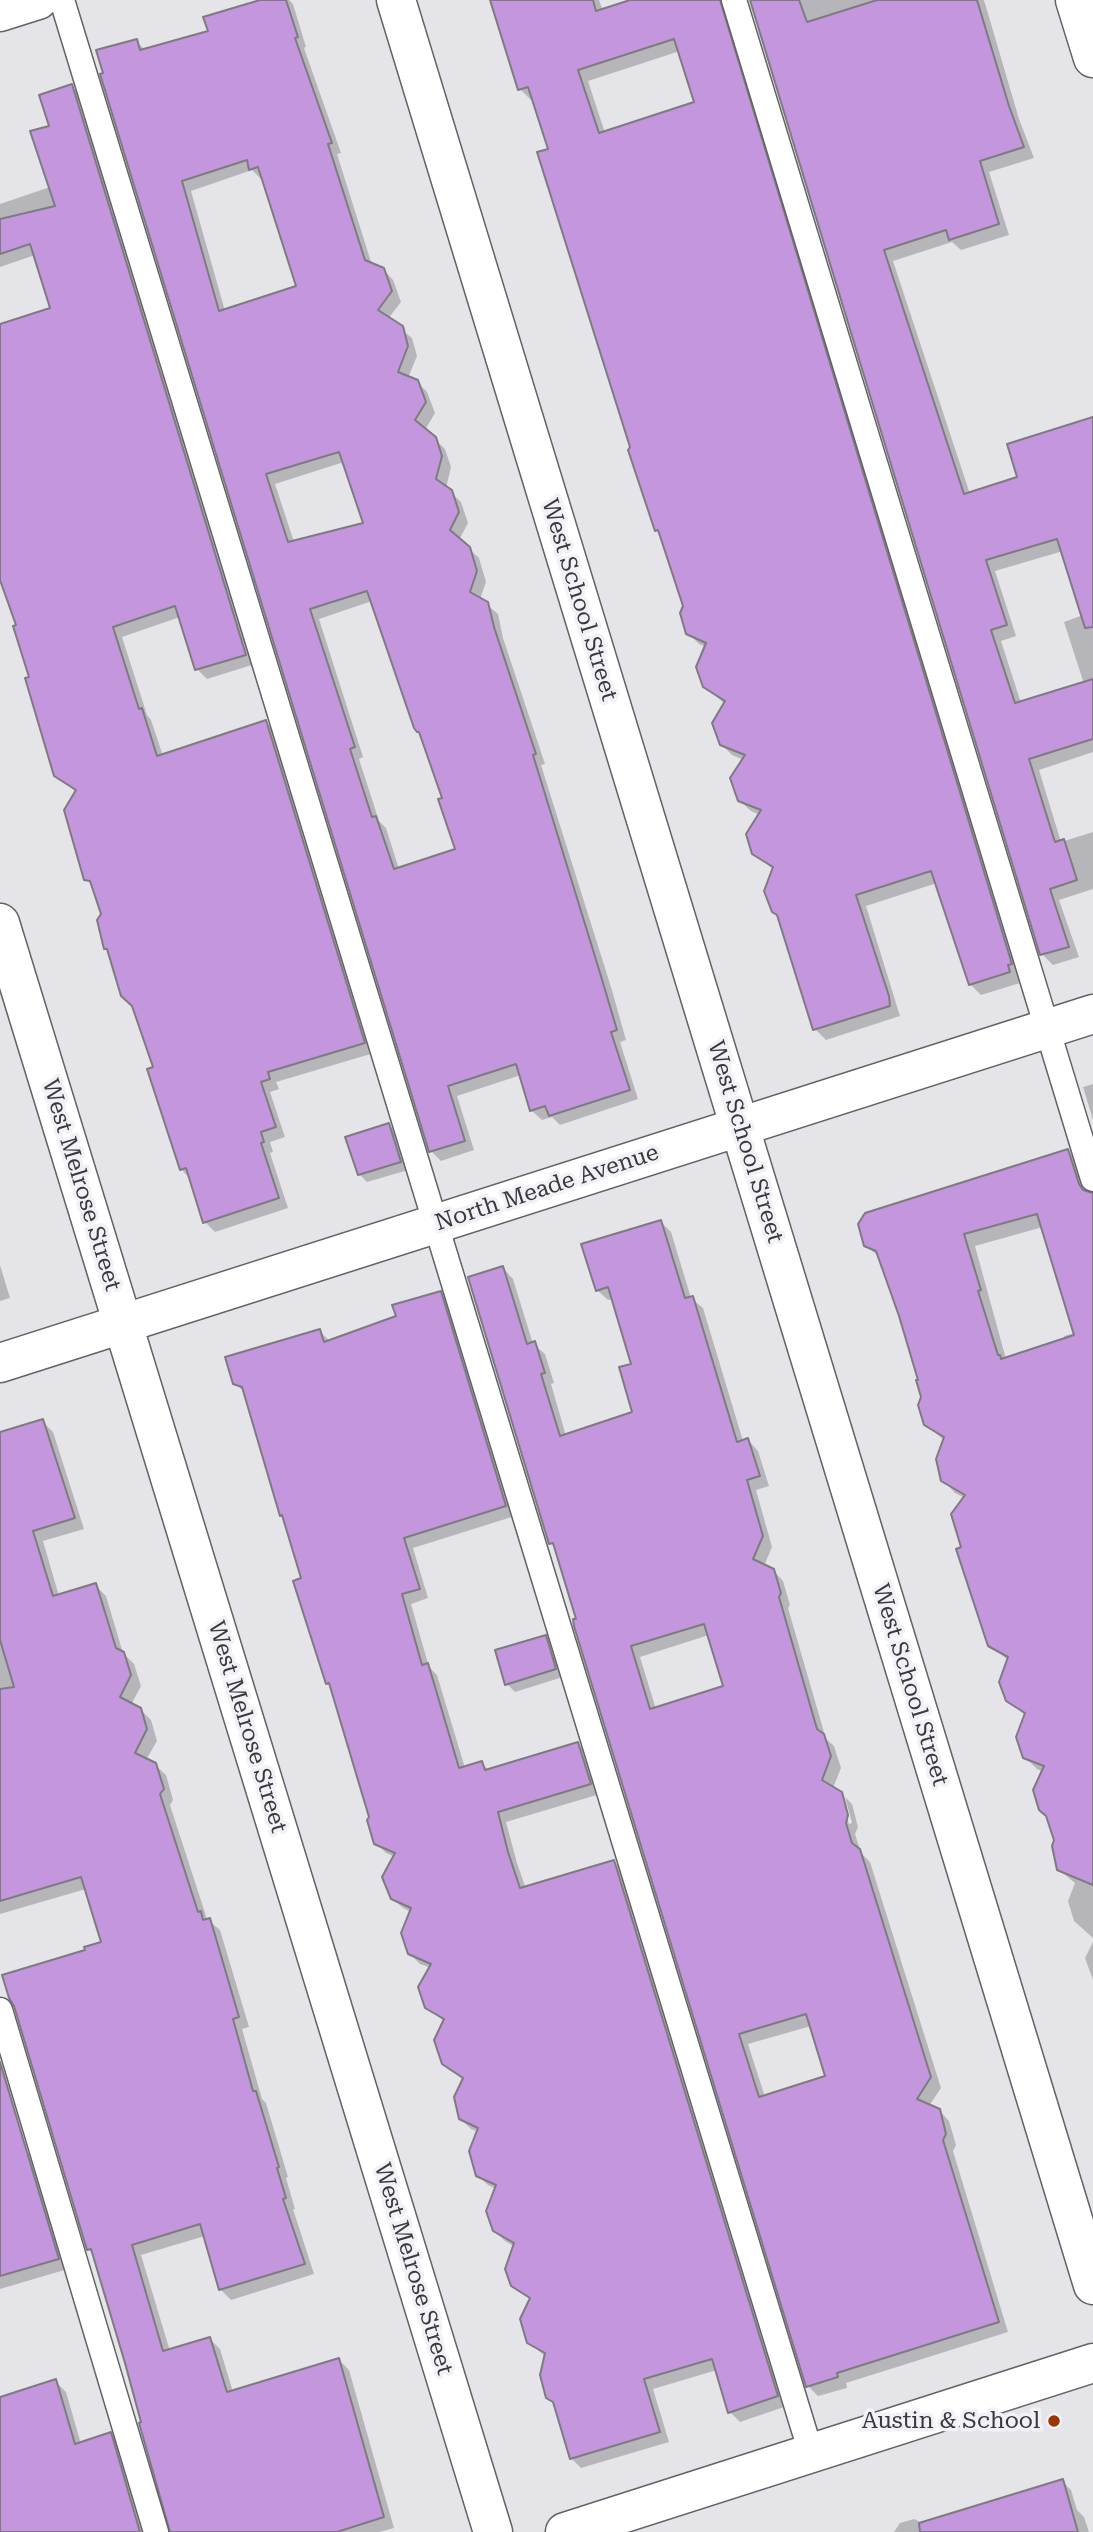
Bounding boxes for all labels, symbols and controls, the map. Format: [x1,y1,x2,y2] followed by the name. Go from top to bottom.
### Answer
[535,496,623,704] street label: West School Street
[701,1038,789,1246] street label: West School Street
[36,1076,126,1294] street label: West Melrose Street
[432,1139,662,1237] street label: North Meade Avenue
[866,1581,954,1789] street label: West School Street
[202,1618,292,1836] street label: West Melrose Street
[368,2160,458,2378] street label: West Melrose Street
[862,2407,1040,2435] place label: Austin & School
[1046,2413,1062,2429] marker: Austin & School

